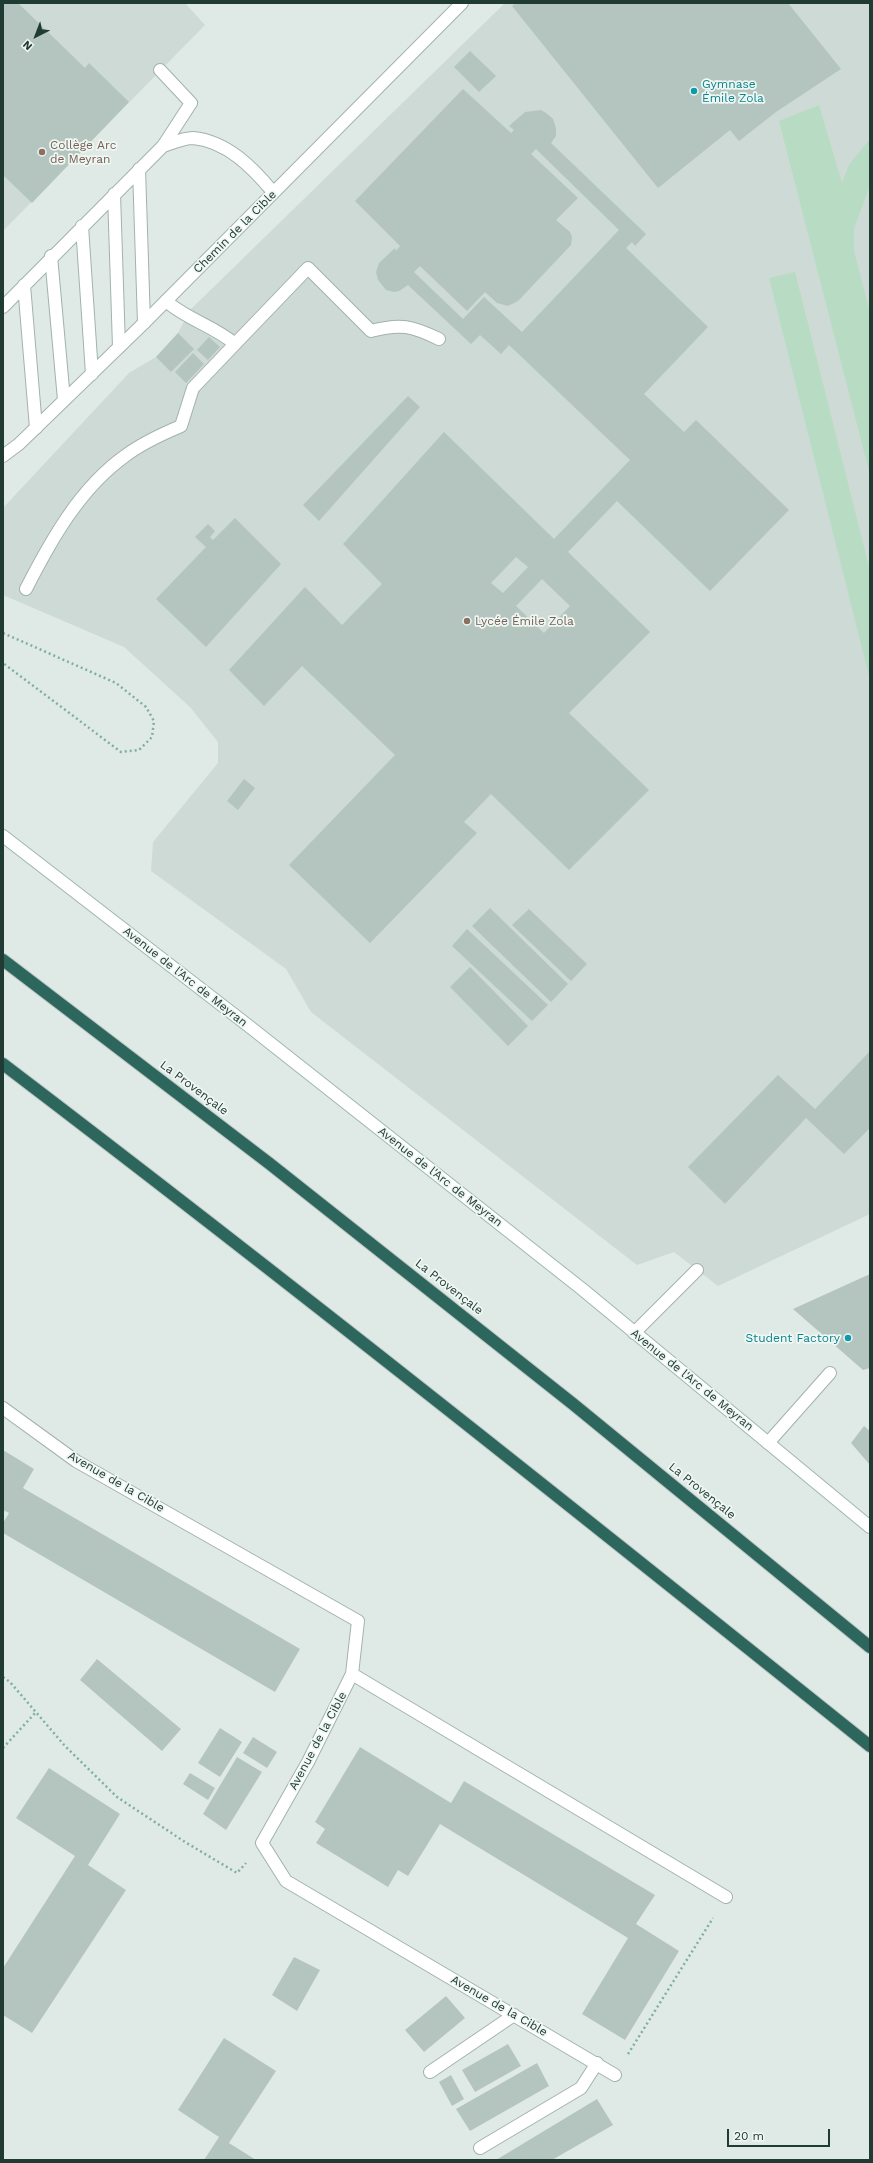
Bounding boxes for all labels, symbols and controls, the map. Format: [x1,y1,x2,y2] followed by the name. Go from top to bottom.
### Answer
[16,16,56,56] north arrow
[20,38,35,53] text: N
[702,77,764,105] place label: Gymnase Émile Zola
[689,86,699,96] marker: Gymnase Émile Zola
[50,138,116,166] place label: Collège Arc de Meyran
[37,147,47,157] marker: Collège Arc de Meyran
[191,188,279,276] street label: Chemin de la Cible
[475,614,574,628] place label: Lycée Émile Zola
[462,616,472,626] marker: Lycée Émile Zola
[120,924,250,1030] street label: Avenue de l'Arc de Meyran
[157,1058,231,1118] street label: La Provençale
[375,1124,505,1230] street label: Avenue de l'Arc de Meyran
[412,1256,486,1318] street label: La Provençale
[628,1326,756,1434] street label: Avenue de l'Arc de Meyran
[745,1331,840,1345] place label: Student Factory
[843,1333,853,1343] marker: Student Factory
[65,1448,167,1516] street label: Avenue de la Cible
[666,1460,738,1522] street label: La Provençale
[286,1689,350,1793] street label: Avenue de la Cible
[448,1972,550,2040] street label: Avenue de la Cible
[729,2121,832,2147] scale bar
[734,2129,764,2143] text: 20 m

